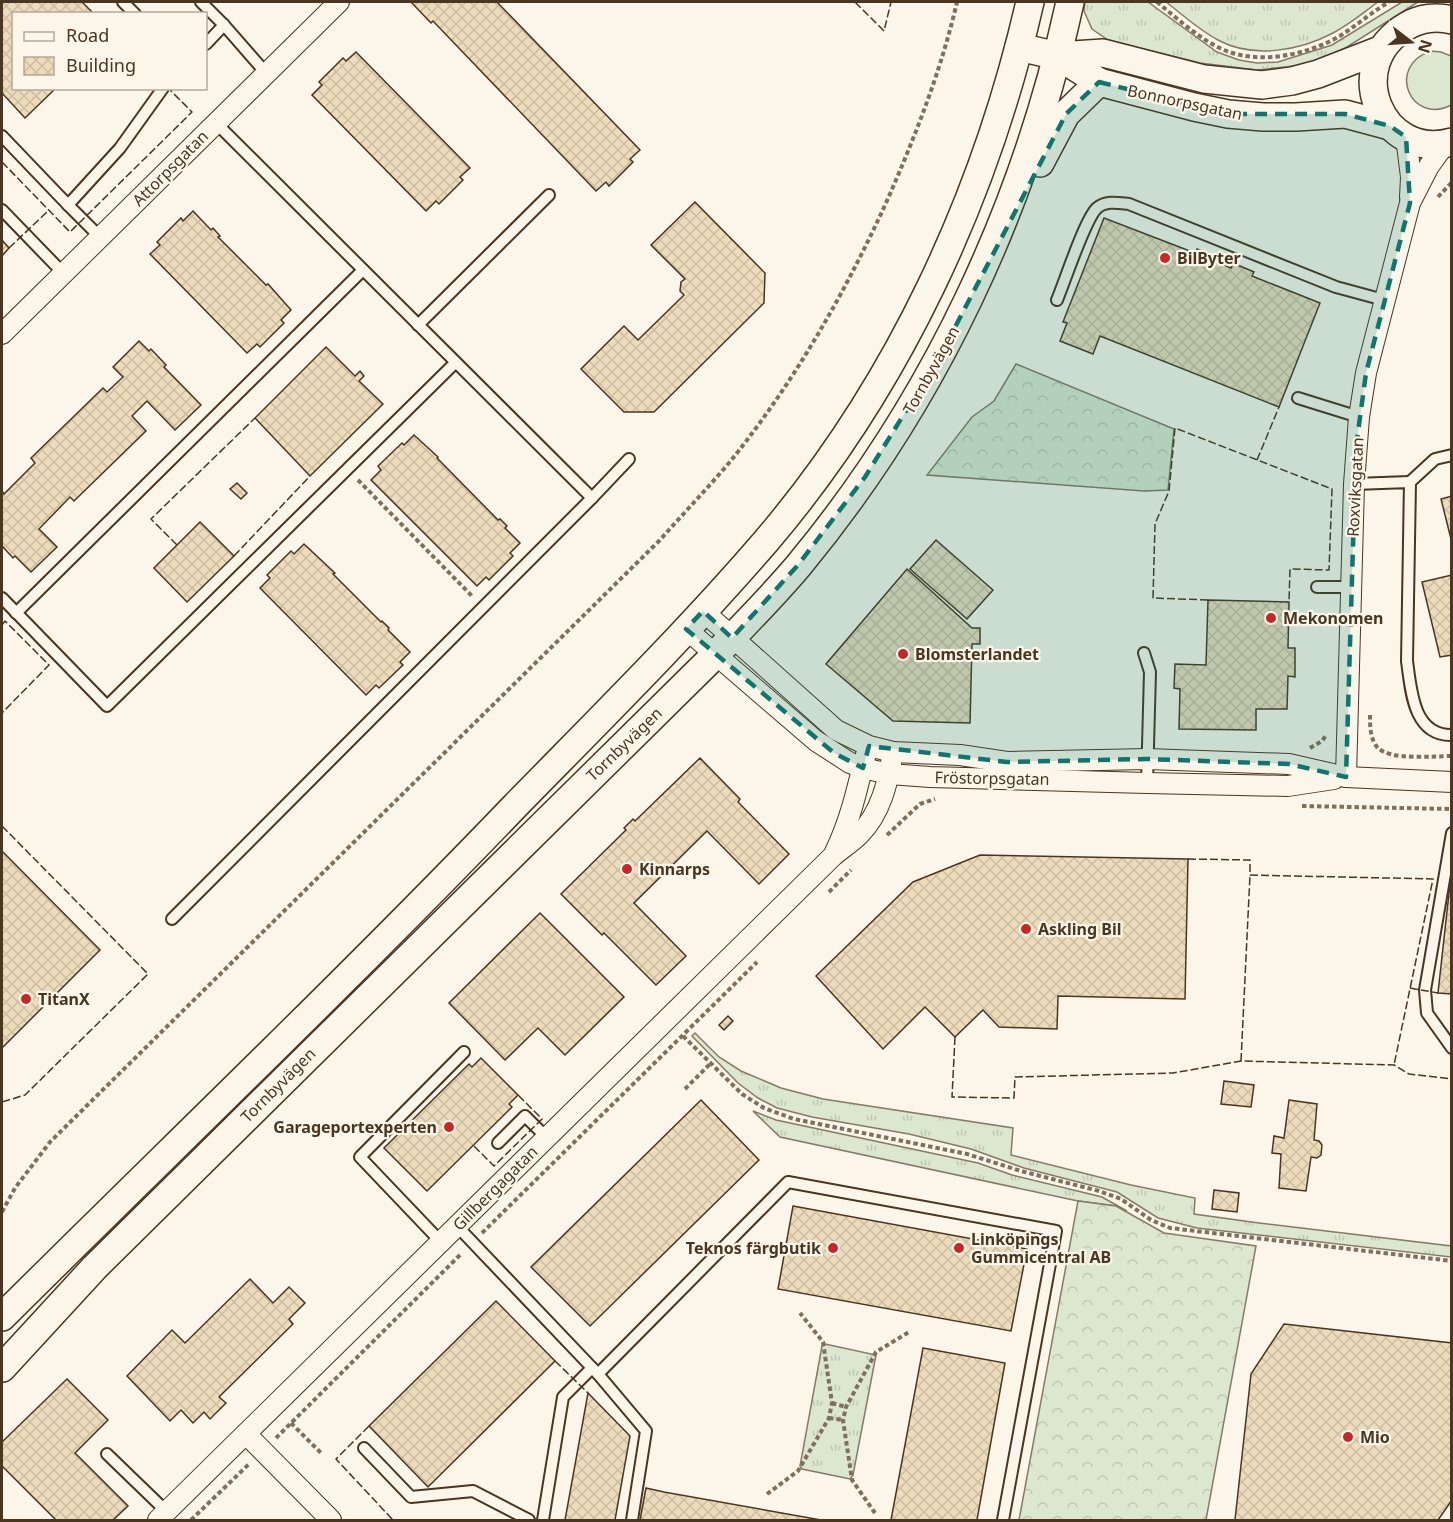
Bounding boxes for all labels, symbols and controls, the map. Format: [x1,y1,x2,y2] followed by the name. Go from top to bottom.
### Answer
[12,12,207,90] legend
[1381,12,1441,72] north arrow
[66,23,109,47] text: Road
[1413,37,1438,56] text: N
[66,53,136,77] text: Building
[1125,79,1245,125] street label: Bonnorpsgatan
[127,125,213,211] street label: Attorpsgatan
[1177,247,1241,269] place label: BilByter
[1158,251,1172,265] marker: BilByter
[898,322,964,418] street label: Tornbyvägen
[1341,437,1369,537] street label: Roxviksgatan
[1283,607,1384,629] place label: Mekonomen
[1264,611,1278,625] marker: Mekonomen
[915,643,1039,665] place label: Blomsterlandet
[896,647,910,661] marker: Blomsterlandet
[581,702,667,786] street label: Tornbyvägen
[934,766,1050,790] street label: Fröstorpsgatan
[639,858,710,880] place label: Kinnarps
[620,862,634,876] marker: Kinnarps
[1038,918,1121,940] place label: Askling Bil
[1019,922,1033,936] marker: Askling Bil
[38,988,90,1010] place label: TitanX
[19,992,33,1006] marker: TitanX
[236,1043,320,1127] street label: Tornbyvägen
[273,1116,437,1138] place label: Garageportexperten
[442,1120,456,1134] marker: Garageportexperten
[448,1141,542,1235] street label: Gillbergagatan
[971,1228,1111,1268] place label: Linköpings Gummicentral AB
[686,1237,821,1259] place label: Teknos färgbutik
[826,1241,840,1255] marker: Teknos färgbutik
[952,1241,966,1255] marker: Linköpings Gummicentral AB
[1360,1426,1390,1448] place label: Mio
[1341,1430,1355,1444] marker: Mio

